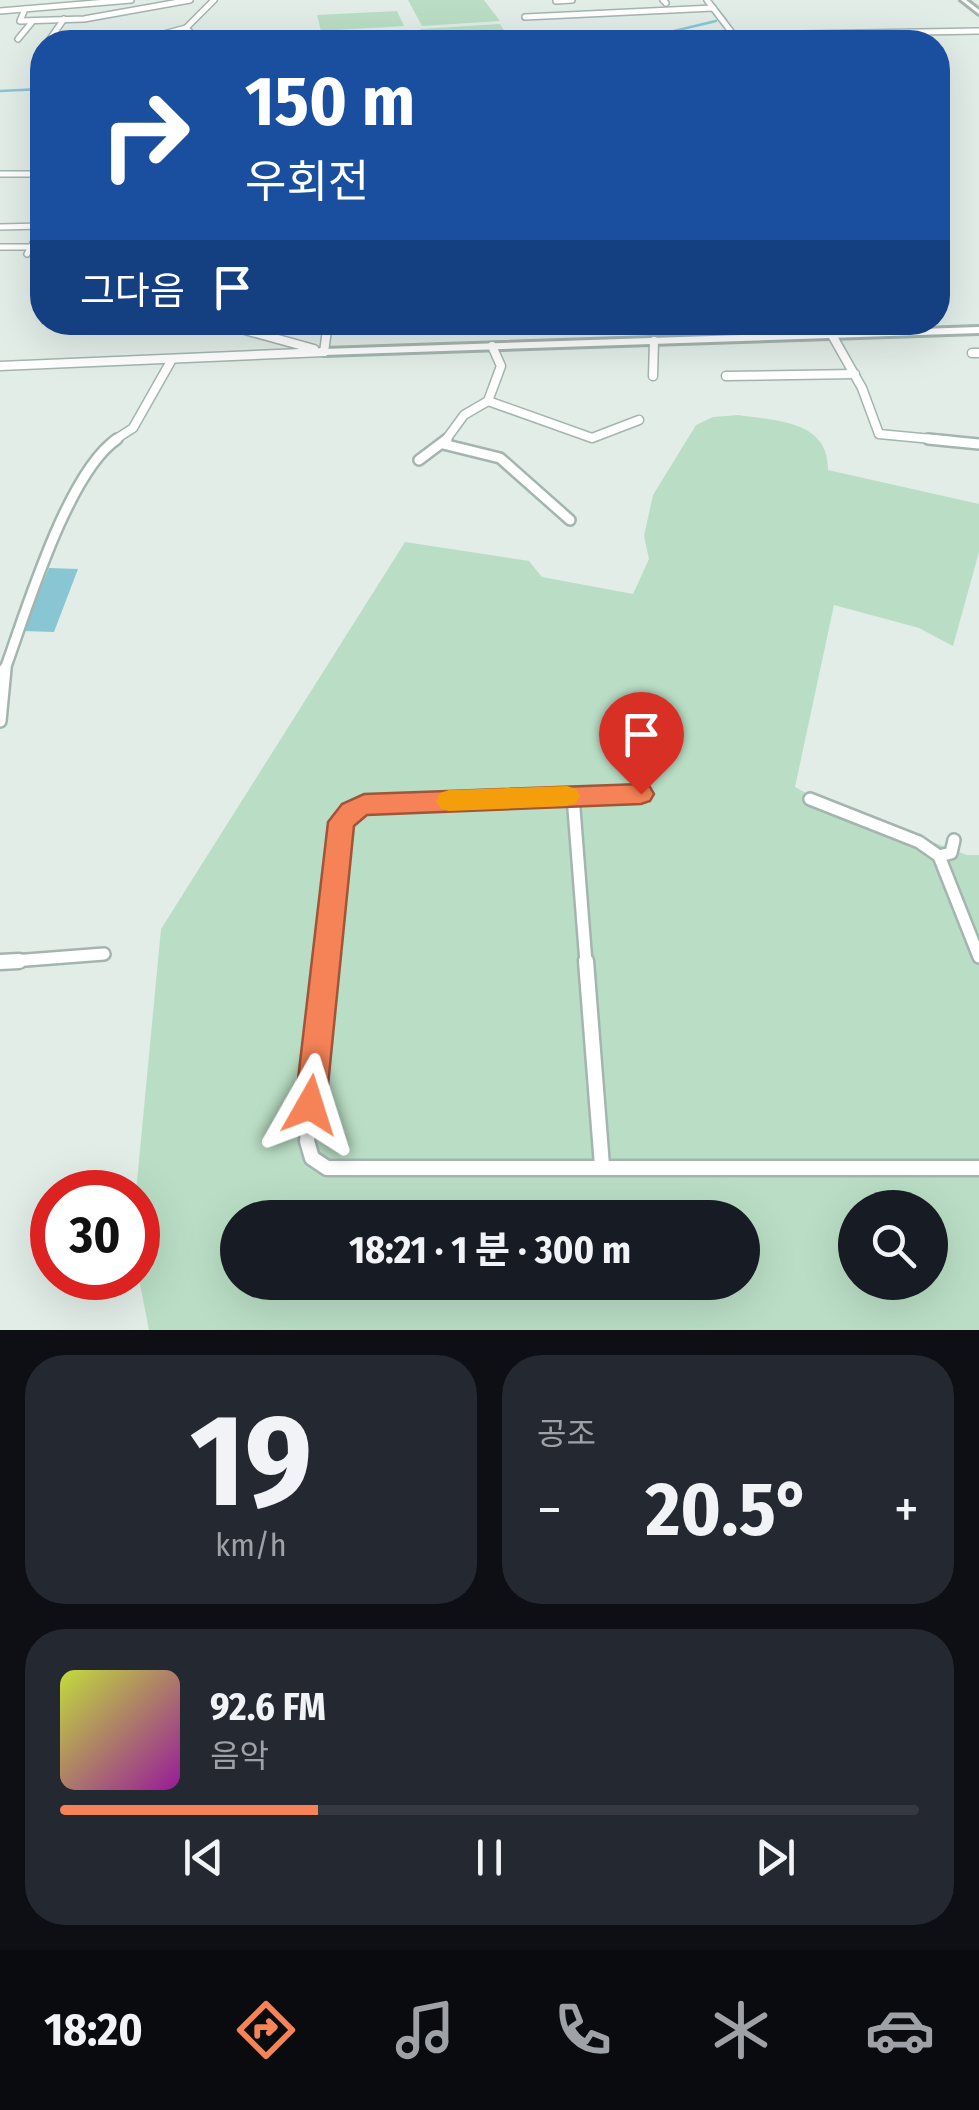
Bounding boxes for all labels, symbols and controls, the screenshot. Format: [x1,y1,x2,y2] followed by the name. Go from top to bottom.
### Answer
[245,60,415,144] text: 150 m
[80,70,210,200] icon: right
[245,155,369,209] text: 우회전
[205,260,260,315] icon: arrive
[80,268,185,314] text: 그다음
[599,692,684,795] pin
[614,707,669,762] icon: arrive
[258,1053,362,1157] position arrow
[30,1170,160,1300] speed limit sign: 30
[838,1190,948,1300] map controls
[838,1190,948,1300] button: search
[349,1227,631,1273] text: 18:21 · 1 분 · 300 m
[190,1383,312,1539] text: 19
[537,1415,596,1453] text: 공조
[646,1465,810,1555] text: 20.5°
[537,1477,562,1543] text: −
[894,1477,919,1543] text: +
[215,1526,287,1564] text: km/h
[210,1684,326,1730] text: 92.6 FM
[210,1737,269,1775] text: 음악
[176,1830,231,1885] icon: previous
[462,1830,517,1885] icon: pause
[748,1830,803,1885] icon: next
[231,1995,301,2065] icon: directions
[390,1995,460,2065] icon: music
[548,1995,618,2065] icon: phone
[706,1995,776,2065] icon: climate
[865,1995,935,2065] icon: car
[44,2003,143,2057] text: 18:20

